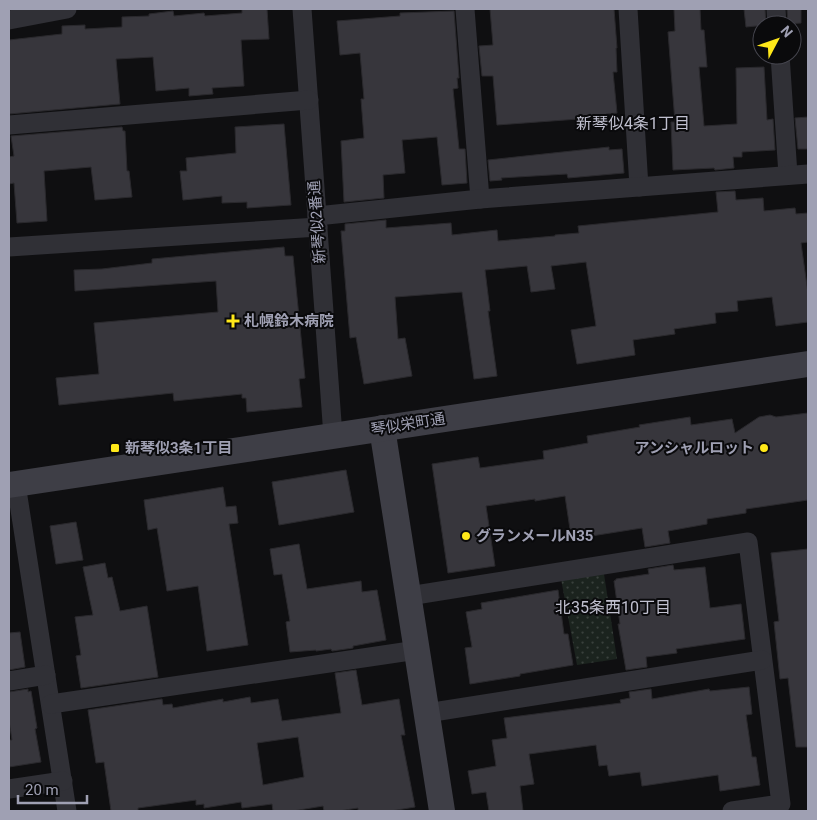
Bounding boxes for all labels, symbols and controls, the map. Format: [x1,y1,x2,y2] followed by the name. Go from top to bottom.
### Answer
[752,15,802,65] north arrow
[778,22,796,40] text: N
[576,114,690,133] district label: 新琴似4条1丁目
[305,180,329,264] street label: 新琴似2番通
[244,312,334,330] place label: 札幌鈴木病院
[226,314,240,328] marker: 札幌鈴木病院
[370,409,446,439] street label: 琴似栄町通
[125,439,232,457] place label: 新琴似3条1丁目
[635,439,754,457] place label: アンシャルロット
[109,442,121,454] marker: 新琴似3条1丁目
[758,442,770,454] marker: アンシャルロット
[476,527,593,545] place label: グランメールN35
[460,530,472,542] marker: グランメールN35
[555,598,671,617] district label: 北35条西10丁目
[18,772,86,804] scale bar
[25,781,59,799] text: 20 m

